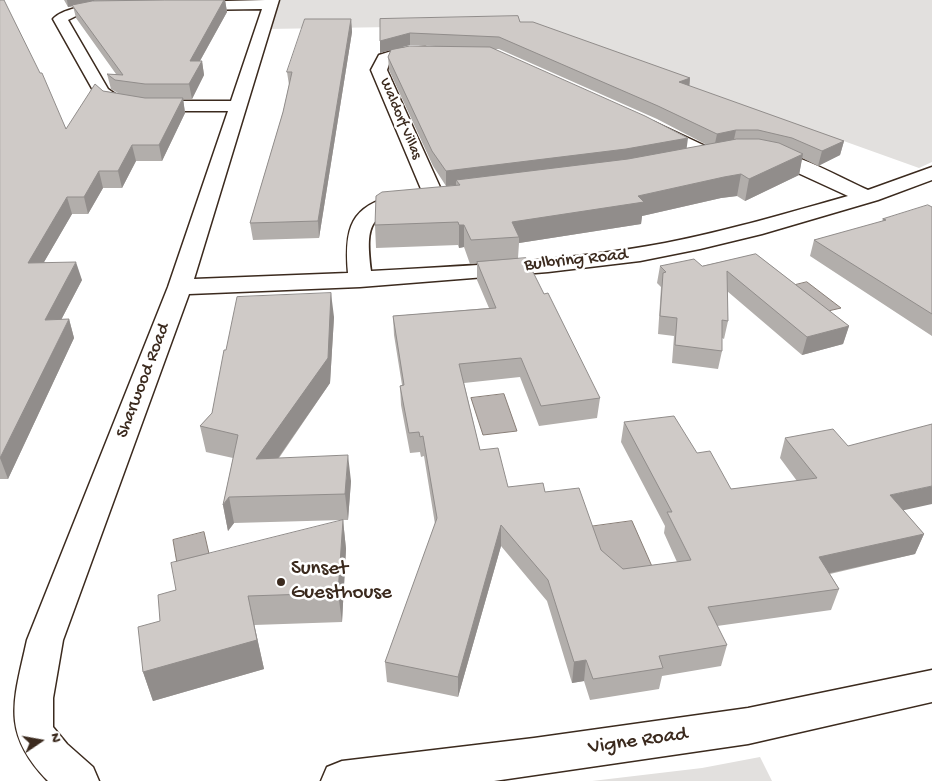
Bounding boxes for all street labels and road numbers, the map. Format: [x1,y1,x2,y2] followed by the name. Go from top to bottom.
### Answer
[375,76,425,162] street label: Waldorf Villas
[523,245,629,277] street label: Bulbring Road
[112,321,176,441] street label: Sharwood Road
[587,723,689,761] street label: Vigne Road

